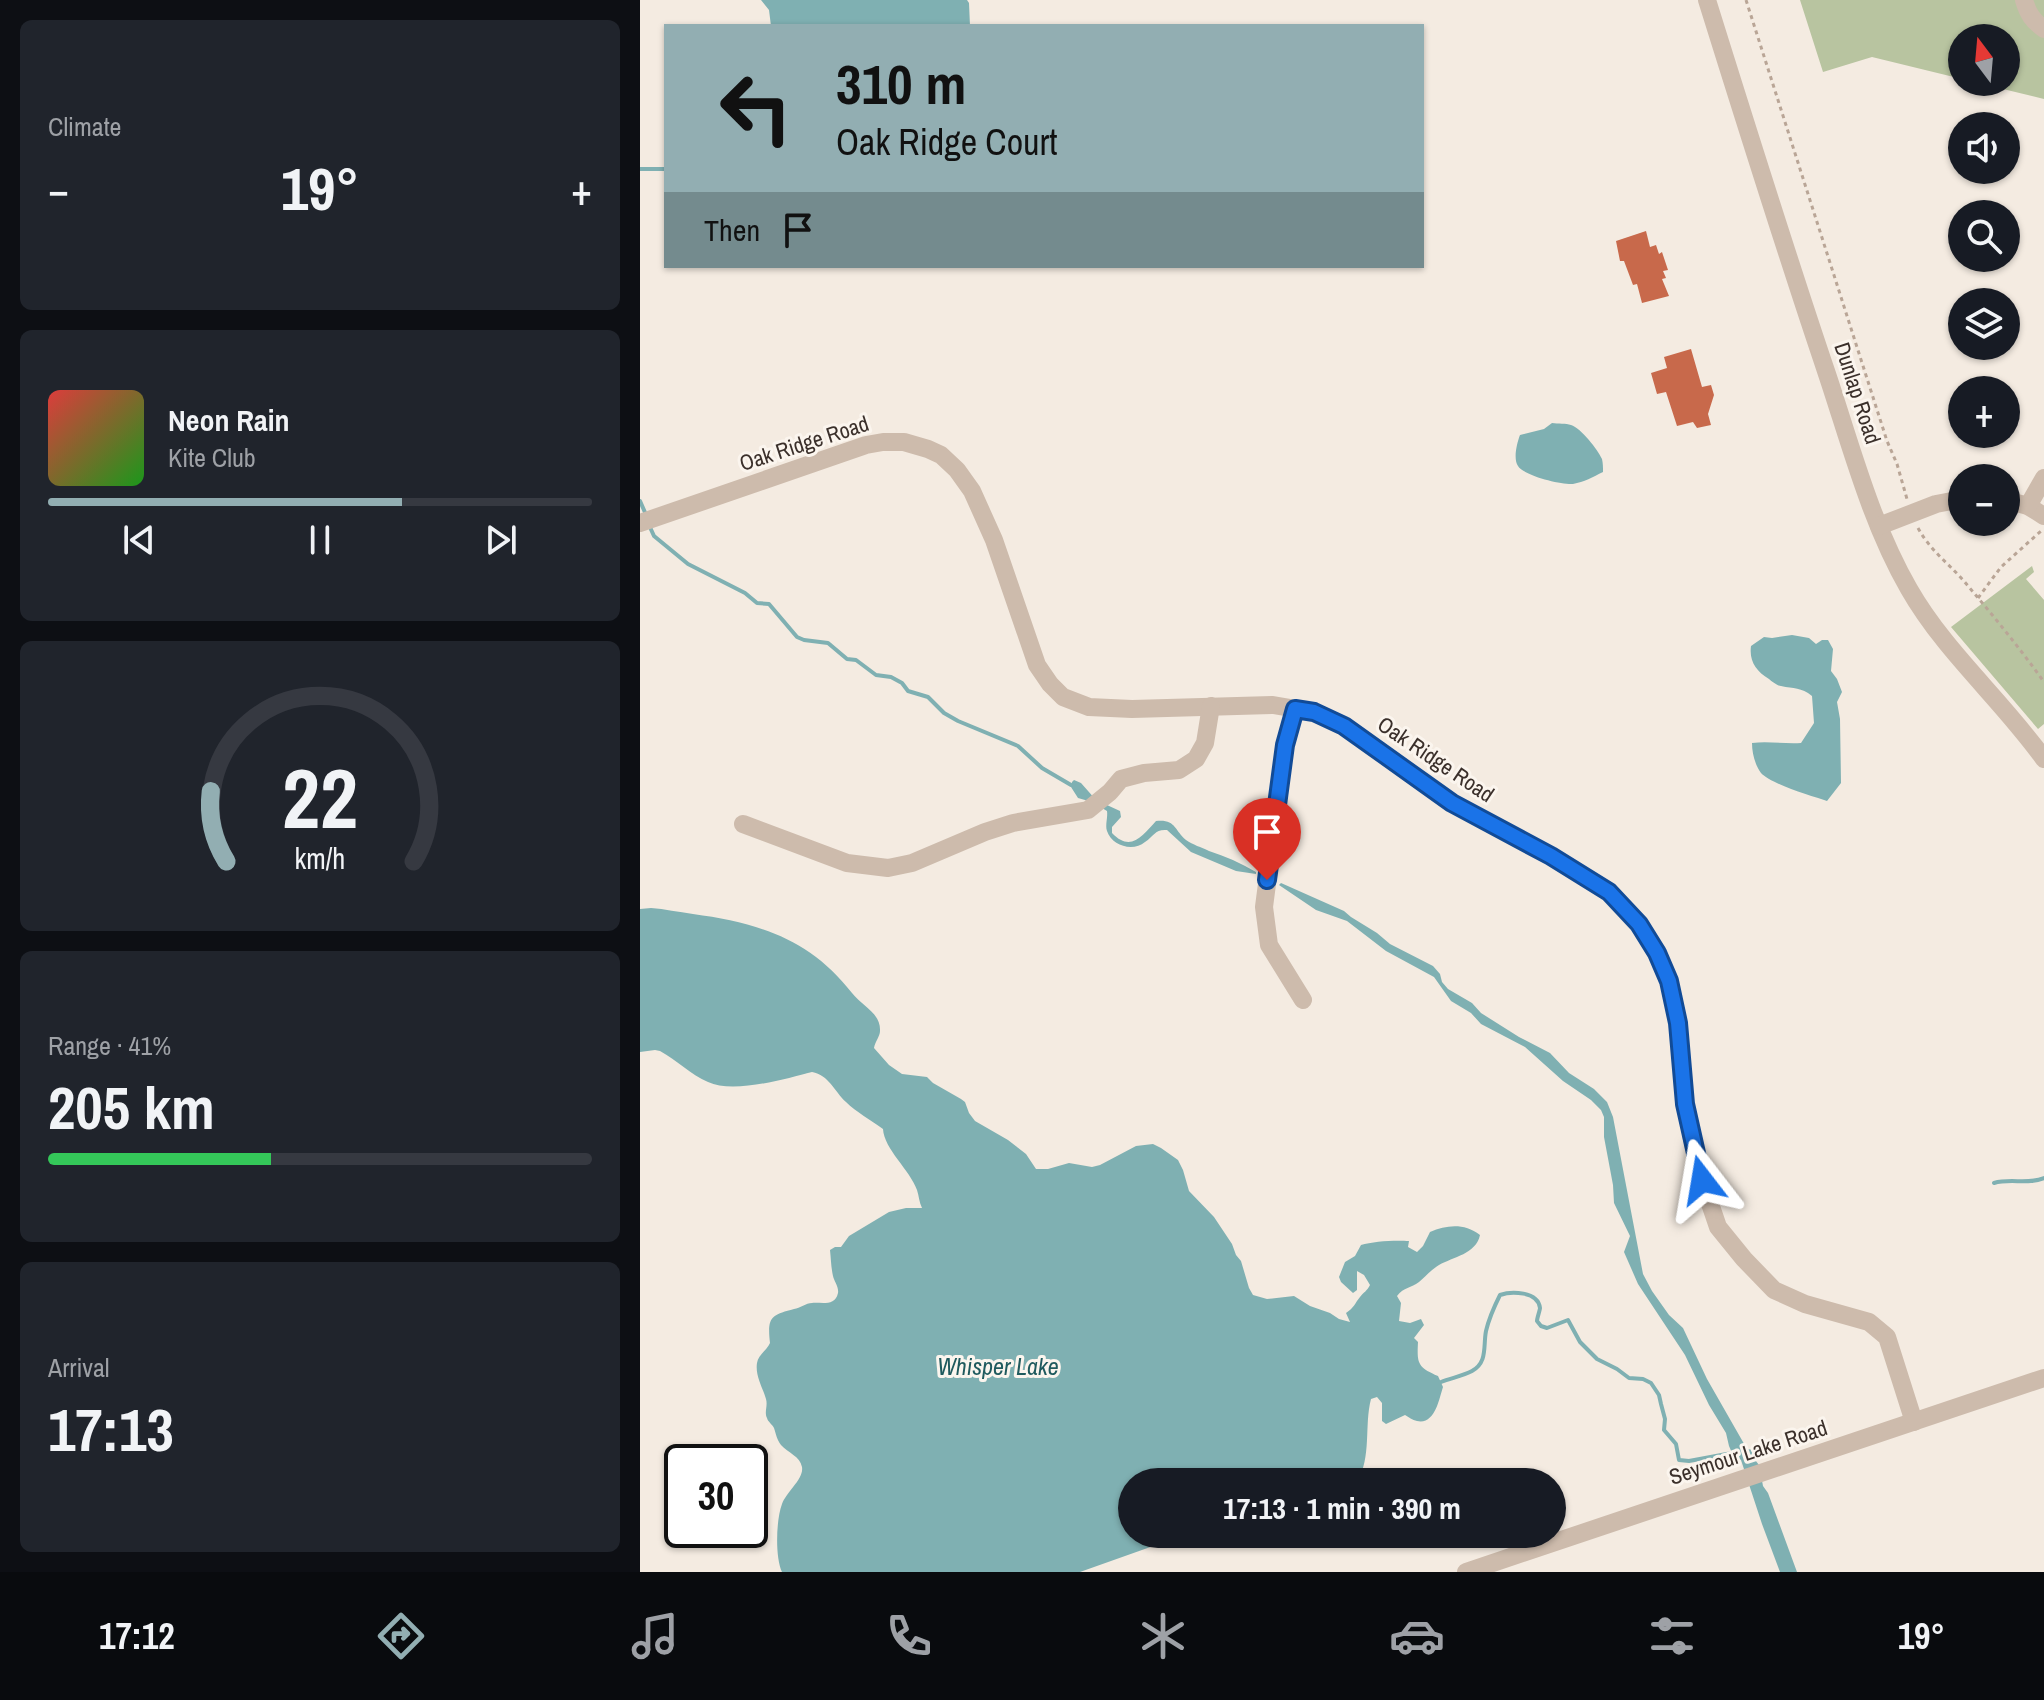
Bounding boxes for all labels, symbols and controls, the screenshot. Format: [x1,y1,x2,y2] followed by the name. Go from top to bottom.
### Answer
[1948,24,2020,96] north arrow
[1948,24,2020,536] map controls
[836,46,966,121] text: 310 m
[704,56,808,160] icon: left
[48,109,121,144] text: Climate
[1948,112,2020,184] button: sound
[836,118,1058,166] text: Oak Ridge Court
[281,148,359,229] text: 19°
[48,159,69,219] text: −
[571,159,592,219] text: +
[1948,200,2020,272] button: search
[776,208,820,252] icon: arrive
[704,210,760,250] text: Then
[1948,288,2020,360] button: layers
[1827,338,1889,448] street label: Dunlap Road
[1948,376,2020,448] button: +
[168,400,290,440] text: Neon Rain
[735,408,873,478] street label: Oak Ridge Road
[168,440,256,475] text: Kite Club
[1948,464,2020,536] button: −
[117,518,161,562] icon: previous
[298,518,342,562] icon: pause
[479,518,523,562] icon: next
[1372,709,1500,809] street label: Oak Ridge Road
[282,742,358,854] text: 22
[1233,798,1301,880] pin
[1245,810,1289,854] icon: arrive
[295,839,345,878] text: km/h
[48,1028,171,1063] text: Range · 41%
[48,1067,215,1148] text: 205 km
[1660,1138,1744,1222] position arrow
[48,1350,110,1385] text: Arrival
[937,1350,1059,1382] water label: Whisper Lake
[48,1389,174,1470] text: 17:13
[1665,1412,1831,1492] street label: Seymour Lake Road
[664,1444,768,1548] speed limit sign: 30
[1223,1488,1461,1528] text: 17:13 · 1 min · 390 m
[373,1608,429,1664] icon: directions
[627,1608,683,1664] icon: music
[881,1608,937,1664] icon: phone
[1135,1608,1191,1664] icon: climate
[1389,1608,1445,1664] icon: car
[1644,1608,1700,1664] icon: filters
[99,1612,175,1660] text: 17:12
[1898,1612,1945,1660] text: 19°

